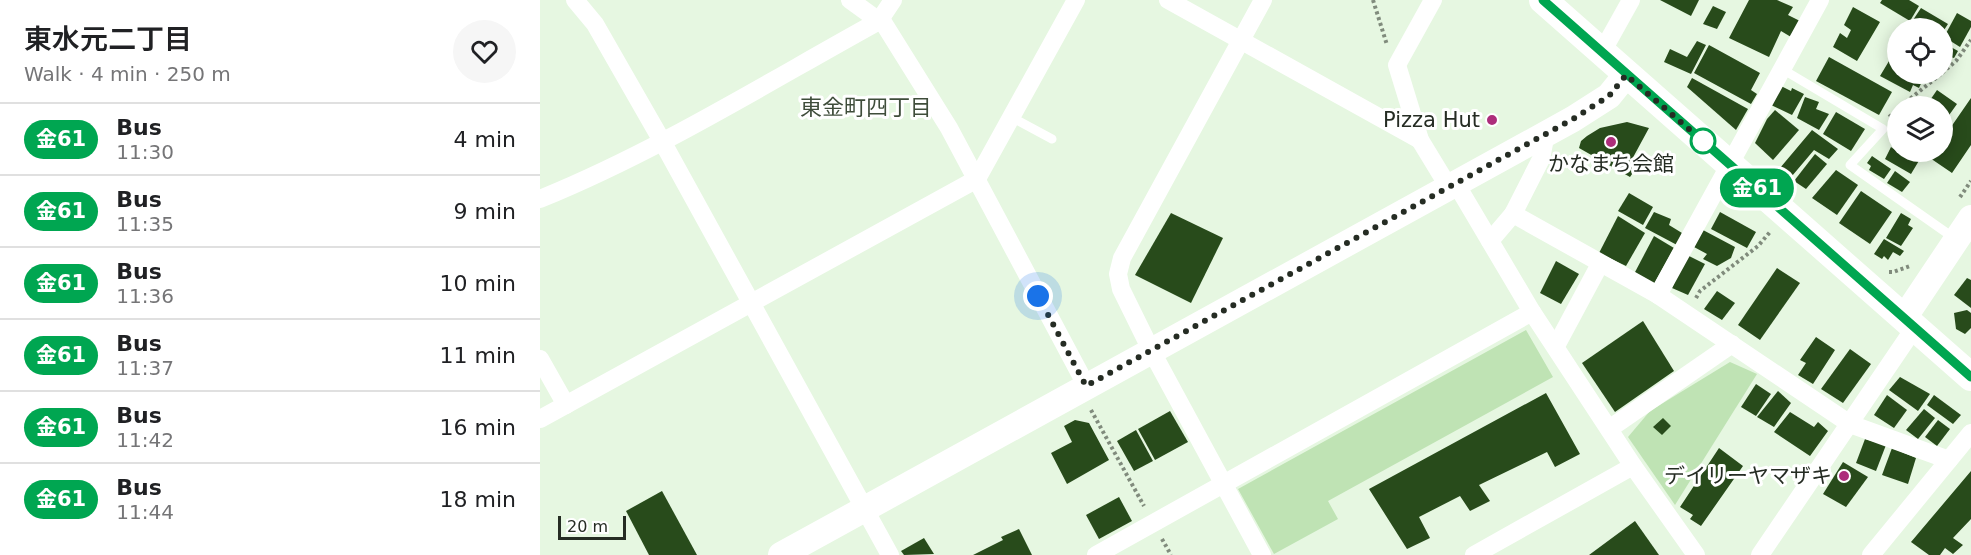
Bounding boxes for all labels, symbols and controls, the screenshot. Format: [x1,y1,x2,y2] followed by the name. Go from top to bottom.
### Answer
[1887,18,1953,162] map controls
[1887,18,1953,84] button: locate
[453,20,516,83] button: heart
[24,23,192,56] text: 東水元二丁目
[24,62,231,86] text: Walk · 4 min · 250 m
[800,95,932,120] district label: 東金町四丁目
[1887,96,1953,162] button: layers
[1383,108,1480,132] place label: Pizza Hut
[1485,113,1499,127] marker: Pizza Hut
[116,115,162,140] text: Bus
[36,127,86,151] text: 金61
[454,127,516,152] text: 4 min
[1690,128,1716,154] unlabelled marker
[1604,135,1618,149] marker: かなまち会館
[116,140,174,164] text: 11:30
[1548,152,1674,176] place label: かなまち会館
[1722,168,1792,207] line badge: 金61
[1732,176,1782,200] text: 金61
[116,187,162,212] text: Bus
[36,199,86,223] text: 金61
[454,199,516,224] text: 9 min
[116,212,174,236] text: 11:35
[116,259,162,284] text: Bus
[36,271,86,295] text: 金61
[440,271,516,296] text: 10 min
[1023,281,1053,311] your location
[116,284,174,308] text: 11:36
[116,331,162,356] text: Bus
[36,343,86,367] text: 金61
[440,343,516,368] text: 11 min
[116,356,174,380] text: 11:37
[116,403,162,428] text: Bus
[36,415,86,439] text: 金61
[440,415,516,440] text: 16 min
[116,428,174,452] text: 11:42
[1664,464,1832,488] place label: デイリーヤマザキ
[1837,469,1851,483] marker: デイリーヤマザキ
[116,475,162,500] text: Bus
[36,487,86,511] text: 金61
[440,487,516,512] text: 18 min
[116,500,174,524] text: 11:44
[558,513,626,540] scale bar
[567,517,608,536] text: 20 m

